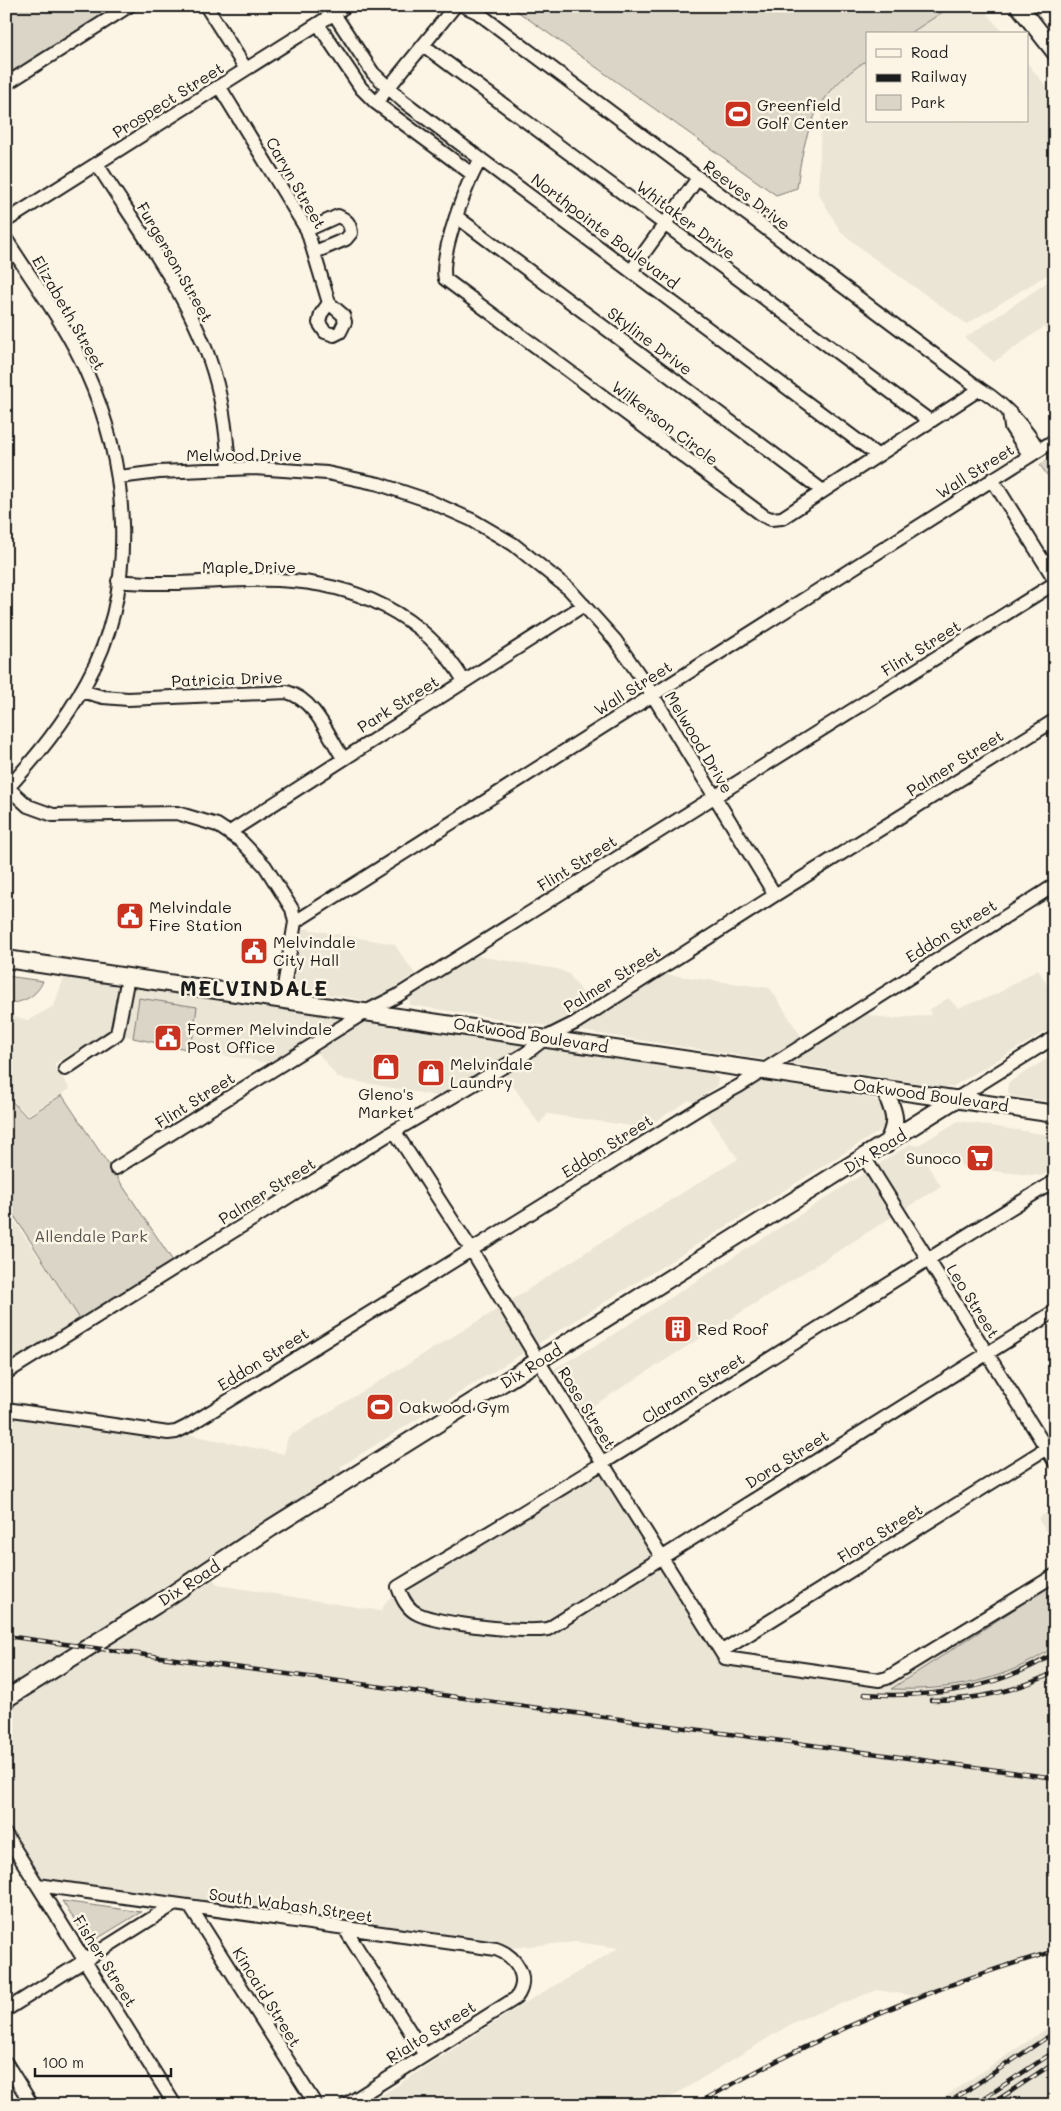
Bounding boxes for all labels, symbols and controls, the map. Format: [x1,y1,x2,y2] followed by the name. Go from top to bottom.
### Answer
[866,32,1028,122] legend
[911,42,948,62] text: Road
[108,57,227,142] street label: Prospect Street
[911,66,967,86] text: Railway
[911,92,945,112] text: Park
[757,94,849,133] place label: Greenfield Golf Center
[723,99,753,129] sports icon: Greenfield Golf Center
[262,133,331,232] street label: Caryn Street
[700,155,795,234] street label: Reeves Drive
[527,168,683,293] street label: Northpointe Boulevard
[633,175,740,264] street label: Whitaker Drive
[133,198,218,326] street label: Furgerson Street
[28,252,111,374] street label: Elizabeth Street
[604,302,697,379] street label: Skyline Drive
[608,376,723,470] street label: Wilkerson Circle
[932,438,1018,503] street label: Wall Street
[186,444,302,465] street label: Melwood Drive
[202,556,296,577] street label: Maple Drive
[877,615,964,680] street label: Flint Street
[590,655,676,720] street label: Wall Street
[171,666,283,691] street label: Patricia Drive
[353,670,442,737] street label: Park Street
[661,687,738,797] street label: Melwood Drive
[902,724,1007,801] street label: Palmer Street
[533,830,620,895] street label: Flint Street
[901,894,1000,967] street label: Eddon Street
[149,896,242,935] place label: Melvindale Fire Station
[115,901,145,931] public building icon: Melvindale Fire Station
[273,931,356,970] place label: Melvindale City Hall
[239,936,269,966] public building icon: Melvindale City Hall
[559,940,664,1017] street label: Palmer Street
[180,974,328,1001] district label: MELVINDALE
[452,1012,610,1057] street label: Oakwood Boulevard
[187,1018,332,1057] place label: Former Melvindale Post Office
[153,1023,183,1053] public building icon: Former Melvindale Post Office
[371,1052,401,1082] shop icon: Gleno's Market
[450,1053,533,1092] place label: Melvindale Laundry
[416,1058,446,1088] shop icon: Melvindale Laundry
[151,1067,238,1132] street label: Flint Street
[852,1073,1010,1116] street label: Oakwood Boulevard
[358,1083,414,1122] place label: Gleno's Market
[557,1109,656,1182] street label: Eddon Street
[840,1124,910,1177] street label: Dix Road
[965,1143,995,1173] supermarket icon: Sunoco
[906,1147,961,1168] place label: Sunoco
[214,1152,319,1229] street label: Palmer Street
[34,1225,148,1246] park label: Allendale Park
[942,1260,1005,1342] street label: Leo Street
[663,1314,693,1344] building icon: Red Roof
[697,1318,769,1339] place label: Red Roof
[213,1322,312,1395] street label: Eddon Street
[496,1338,566,1393] street label: Dix Road
[637,1348,748,1428] street label: Clarann Street
[554,1363,621,1453] street label: Rose Street
[365,1392,395,1422] sports icon: Oakwood Gym
[399,1396,510,1417] place label: Oakwood Gym
[741,1425,832,1493] street label: Dora Street
[833,1498,926,1567] street label: Flora Street
[154,1555,223,1610] street label: Dix Road
[208,1883,374,1926] street label: South Wabash Street
[69,1911,142,2011] street label: Fisher Street
[228,1943,307,2051] street label: Kincaid Street
[382,1996,479,2067] street label: Rialto Street
[35,2046,171,2078] scale bar
[42,2052,84,2072] text: 100 m

